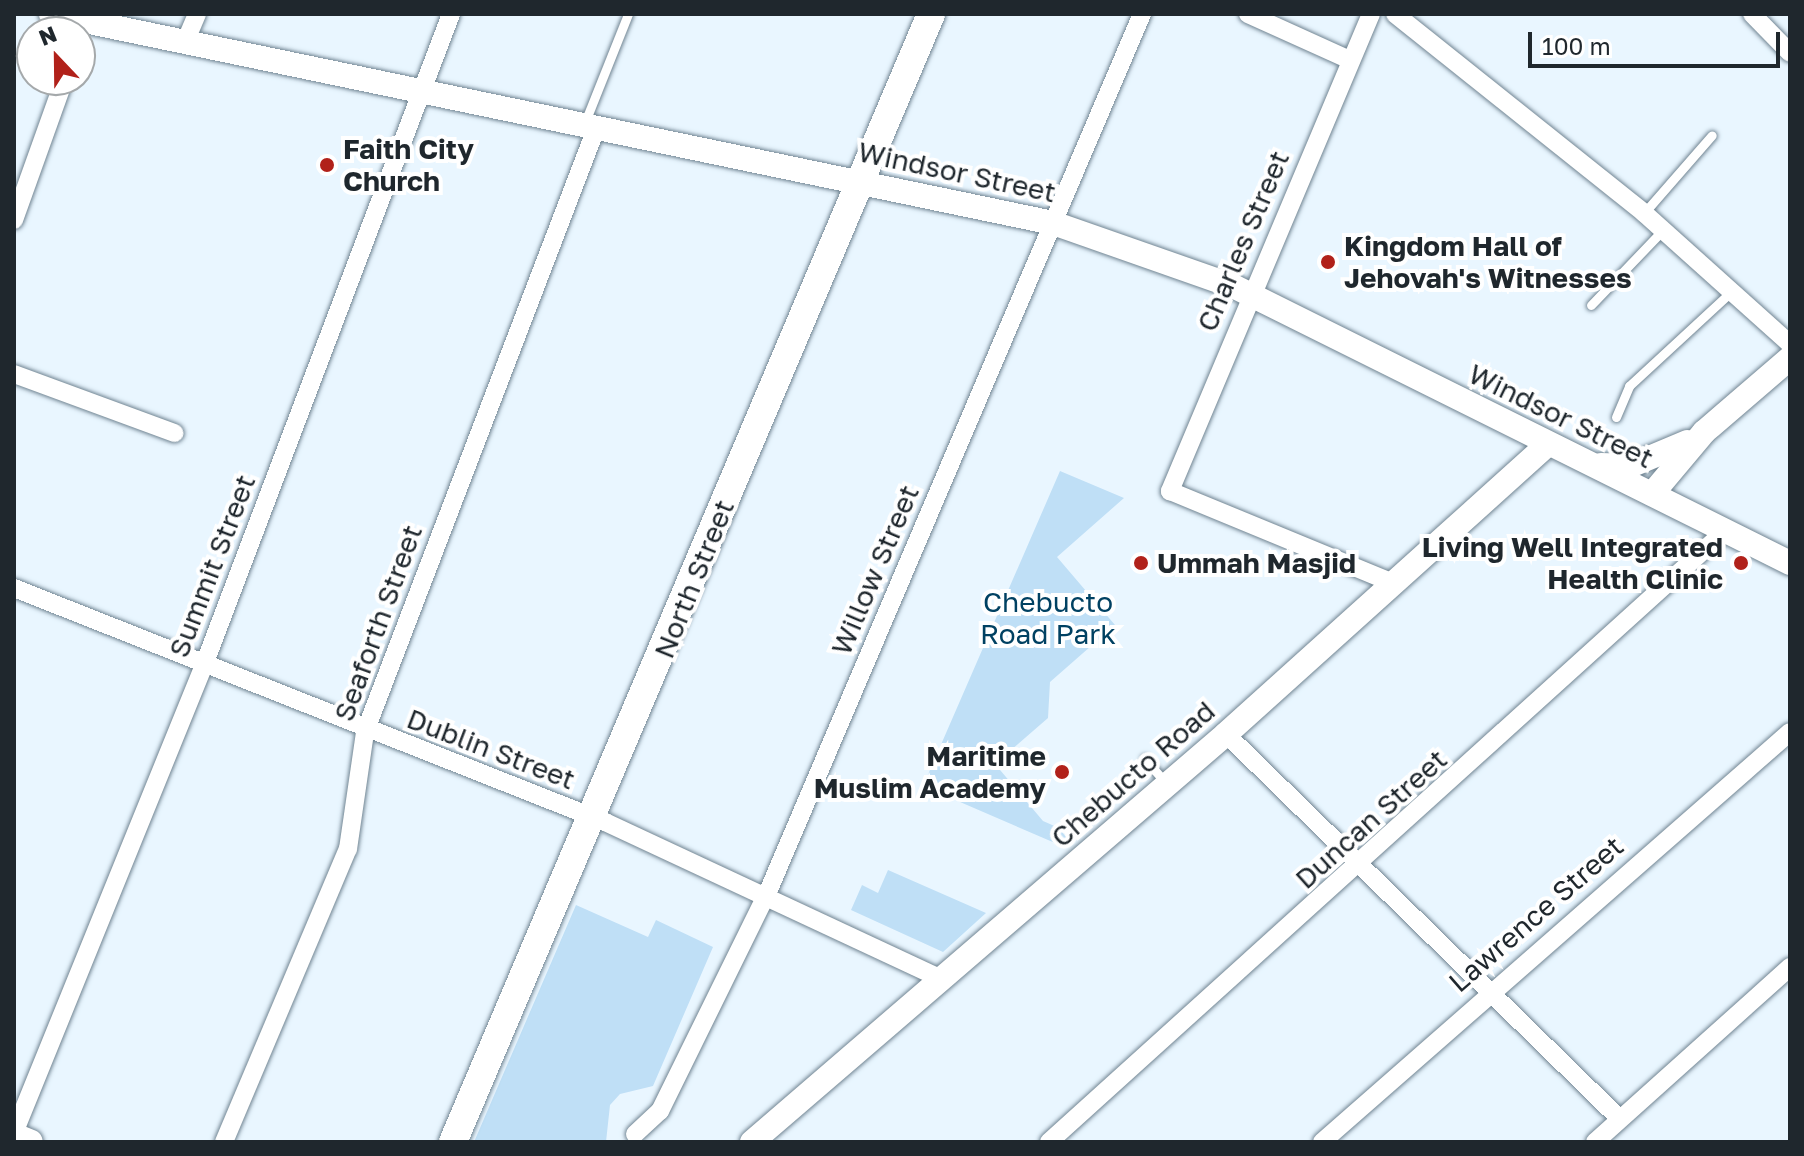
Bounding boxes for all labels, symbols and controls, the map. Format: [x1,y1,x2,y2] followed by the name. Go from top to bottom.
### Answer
[16,16,96,96] north arrow
[1532,16,1784,66] scale bar
[35,19,60,51] text: N
[1542,31,1611,60] text: 100 m
[343,132,474,198] place label: Faith City Church
[855,135,1059,209] street label: Windsor Street
[1190,146,1296,336] street label: Charles Street
[318,156,336,174] marker: Faith City Church
[1344,229,1632,295] place label: Kingdom Hall of Jehovah's Witnesses
[1319,253,1337,271] marker: Kingdom Hall of Jehovah's Witnesses
[1463,357,1659,475] street label: Windsor Street
[162,470,262,662] street label: Summit Street
[824,480,926,660] street label: Willow Street
[647,495,741,663] street label: North Street
[327,520,429,726] street label: Seaforth Street
[1422,530,1723,596] place label: Living Well Integrated Health Clinic
[1157,546,1356,580] place label: Ummah Masjid
[1730,552,1752,574] marker: Living Well Integrated Health Clinic
[1132,554,1150,572] marker: Ummah Masjid
[980,585,1116,651] park label: Chebucto Road Park
[1044,694,1222,854] street label: Chebucto Road
[402,702,580,796] street label: Dublin Street
[814,739,1046,805] place label: Maritime Muslim Academy
[1288,742,1454,896] street label: Duncan Street
[1053,763,1071,781] marker: Maritime Muslim Academy
[1442,829,1630,999] street label: Lawrence Street

